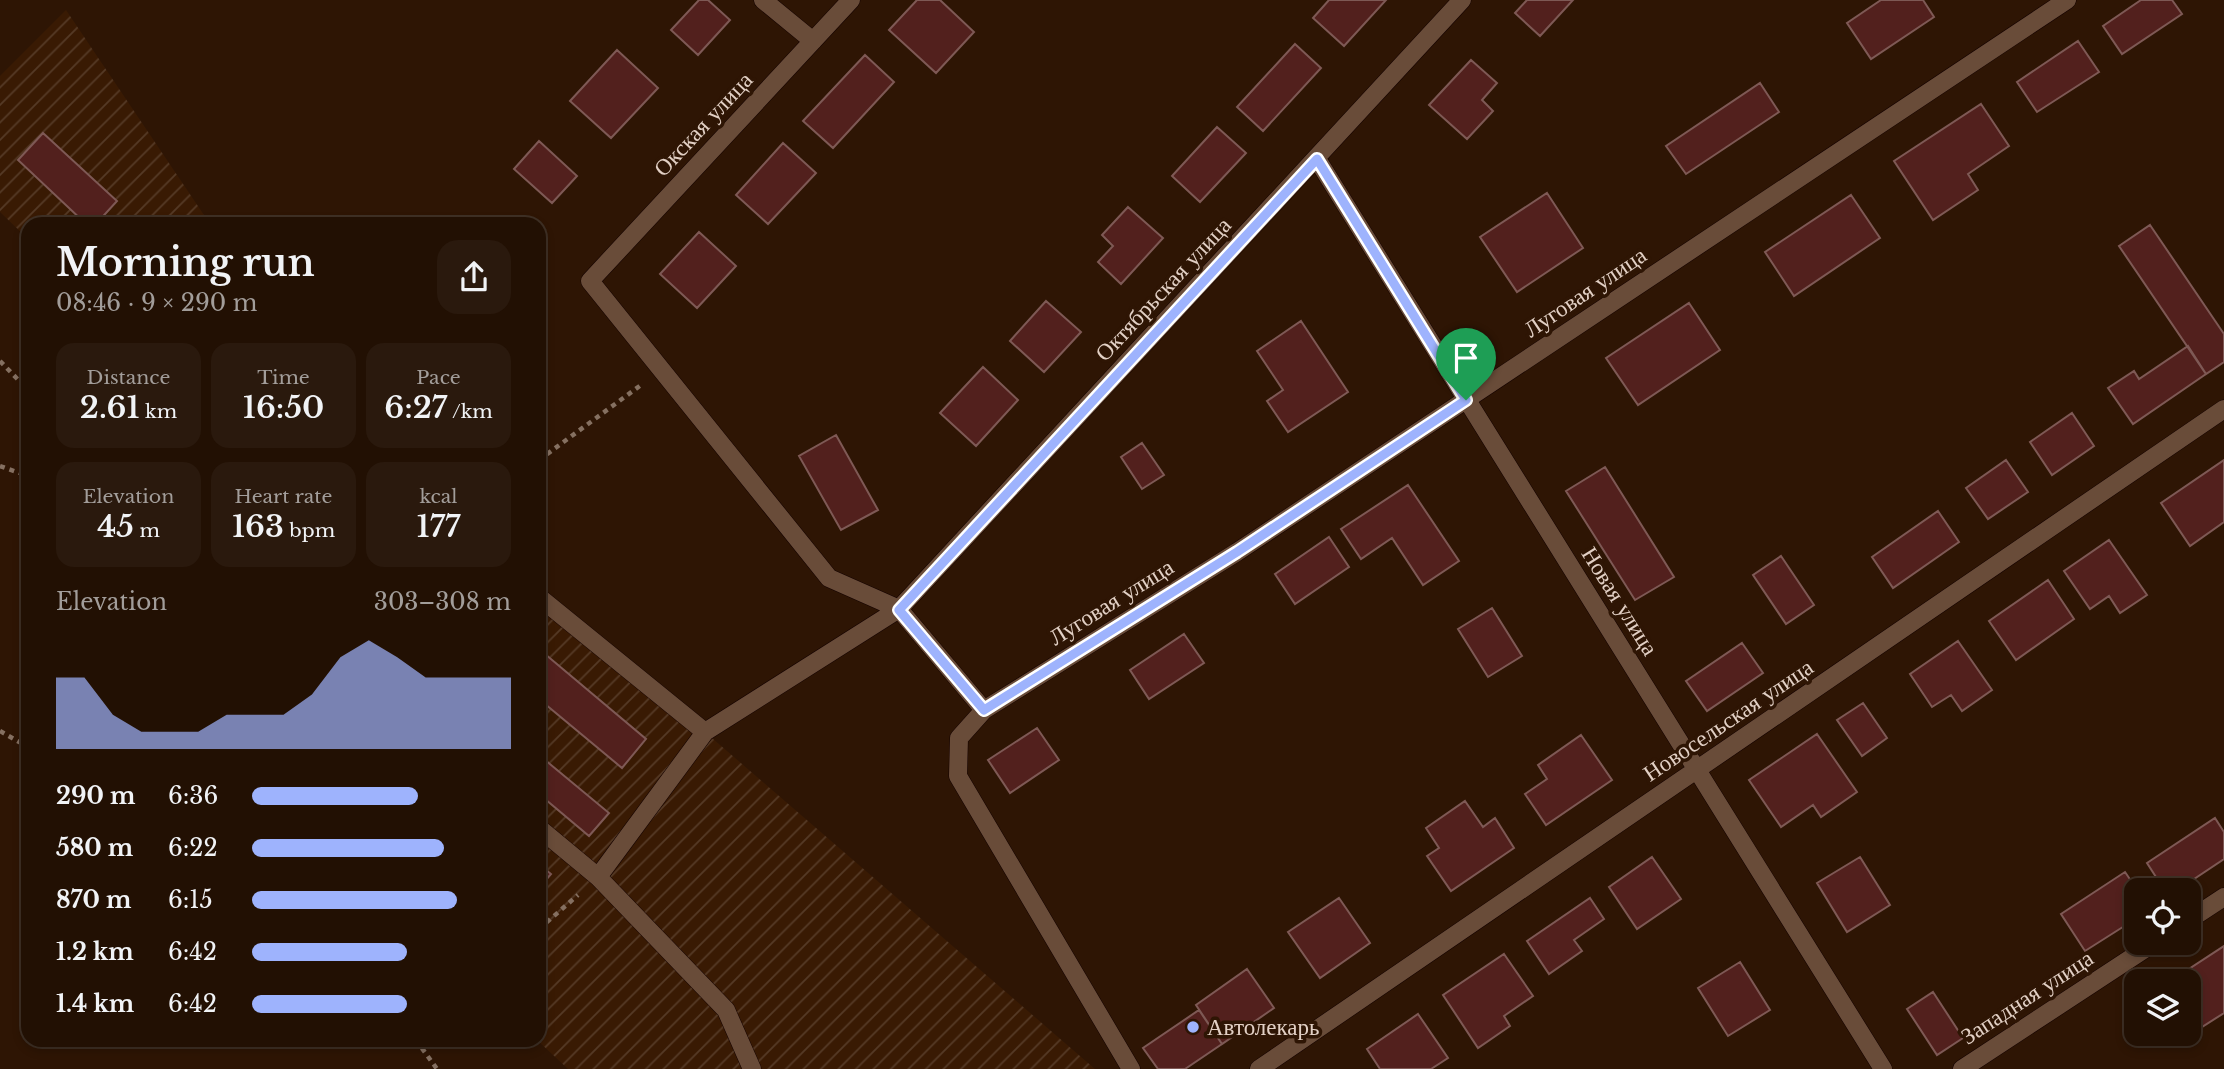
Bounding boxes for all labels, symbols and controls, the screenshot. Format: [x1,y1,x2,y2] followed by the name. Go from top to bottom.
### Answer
[648,66,758,182] street label: Окская улица
[1089,211,1237,367] street label: Октябрьская улица
[56,239,315,286] text: Morning run
[437,240,511,314] button: share
[1518,241,1652,343] street label: Луговая улица
[56,289,258,317] text: 08:46 · 9 × 290 m
[1436,328,1496,400] pin
[1447,339,1485,377] icon: arrive
[87,366,170,389] text: Distance
[257,366,310,389] text: Time
[416,366,461,389] text: Pace
[80,389,140,426] text: 2.61
[243,389,324,426] text: 16:50
[384,389,447,426] text: 6:27
[140,400,177,423] text: km
[447,400,493,423] text: /km
[83,485,174,508] text: Elevation
[235,485,332,508] text: Heart rate
[420,485,457,508] text: kcal
[97,508,134,545] text: 45
[232,508,284,545] text: 163
[417,508,460,545] text: 177
[134,519,160,542] text: m
[284,519,335,542] text: bpm
[1576,541,1664,661] street label: Новая улица
[1044,553,1178,651] street label: Луговая улица
[56,588,167,616] text: Elevation
[374,588,511,616] text: 303–308 m
[1638,653,1818,787] street label: Новосельская улица
[56,782,135,810] text: 290 m
[168,782,218,810] text: 6:36
[56,834,133,862] text: 580 m
[168,834,218,862] text: 6:22
[2124,878,2201,1046] map controls
[2124,878,2201,955] button: locate
[56,886,131,914] text: 870 m
[168,886,213,914] text: 6:15
[56,938,134,966] text: 1.2 km
[168,938,217,966] text: 6:42
[1956,944,2098,1050] street label: Западная улица
[2124,969,2201,1046] button: layers
[56,990,134,1018] text: 1.4 km
[168,990,217,1018] text: 6:42
[1207,1013,1320,1041] place label: Автолекарь
[1185,1019,1201,1035] marker: Автолекарь

